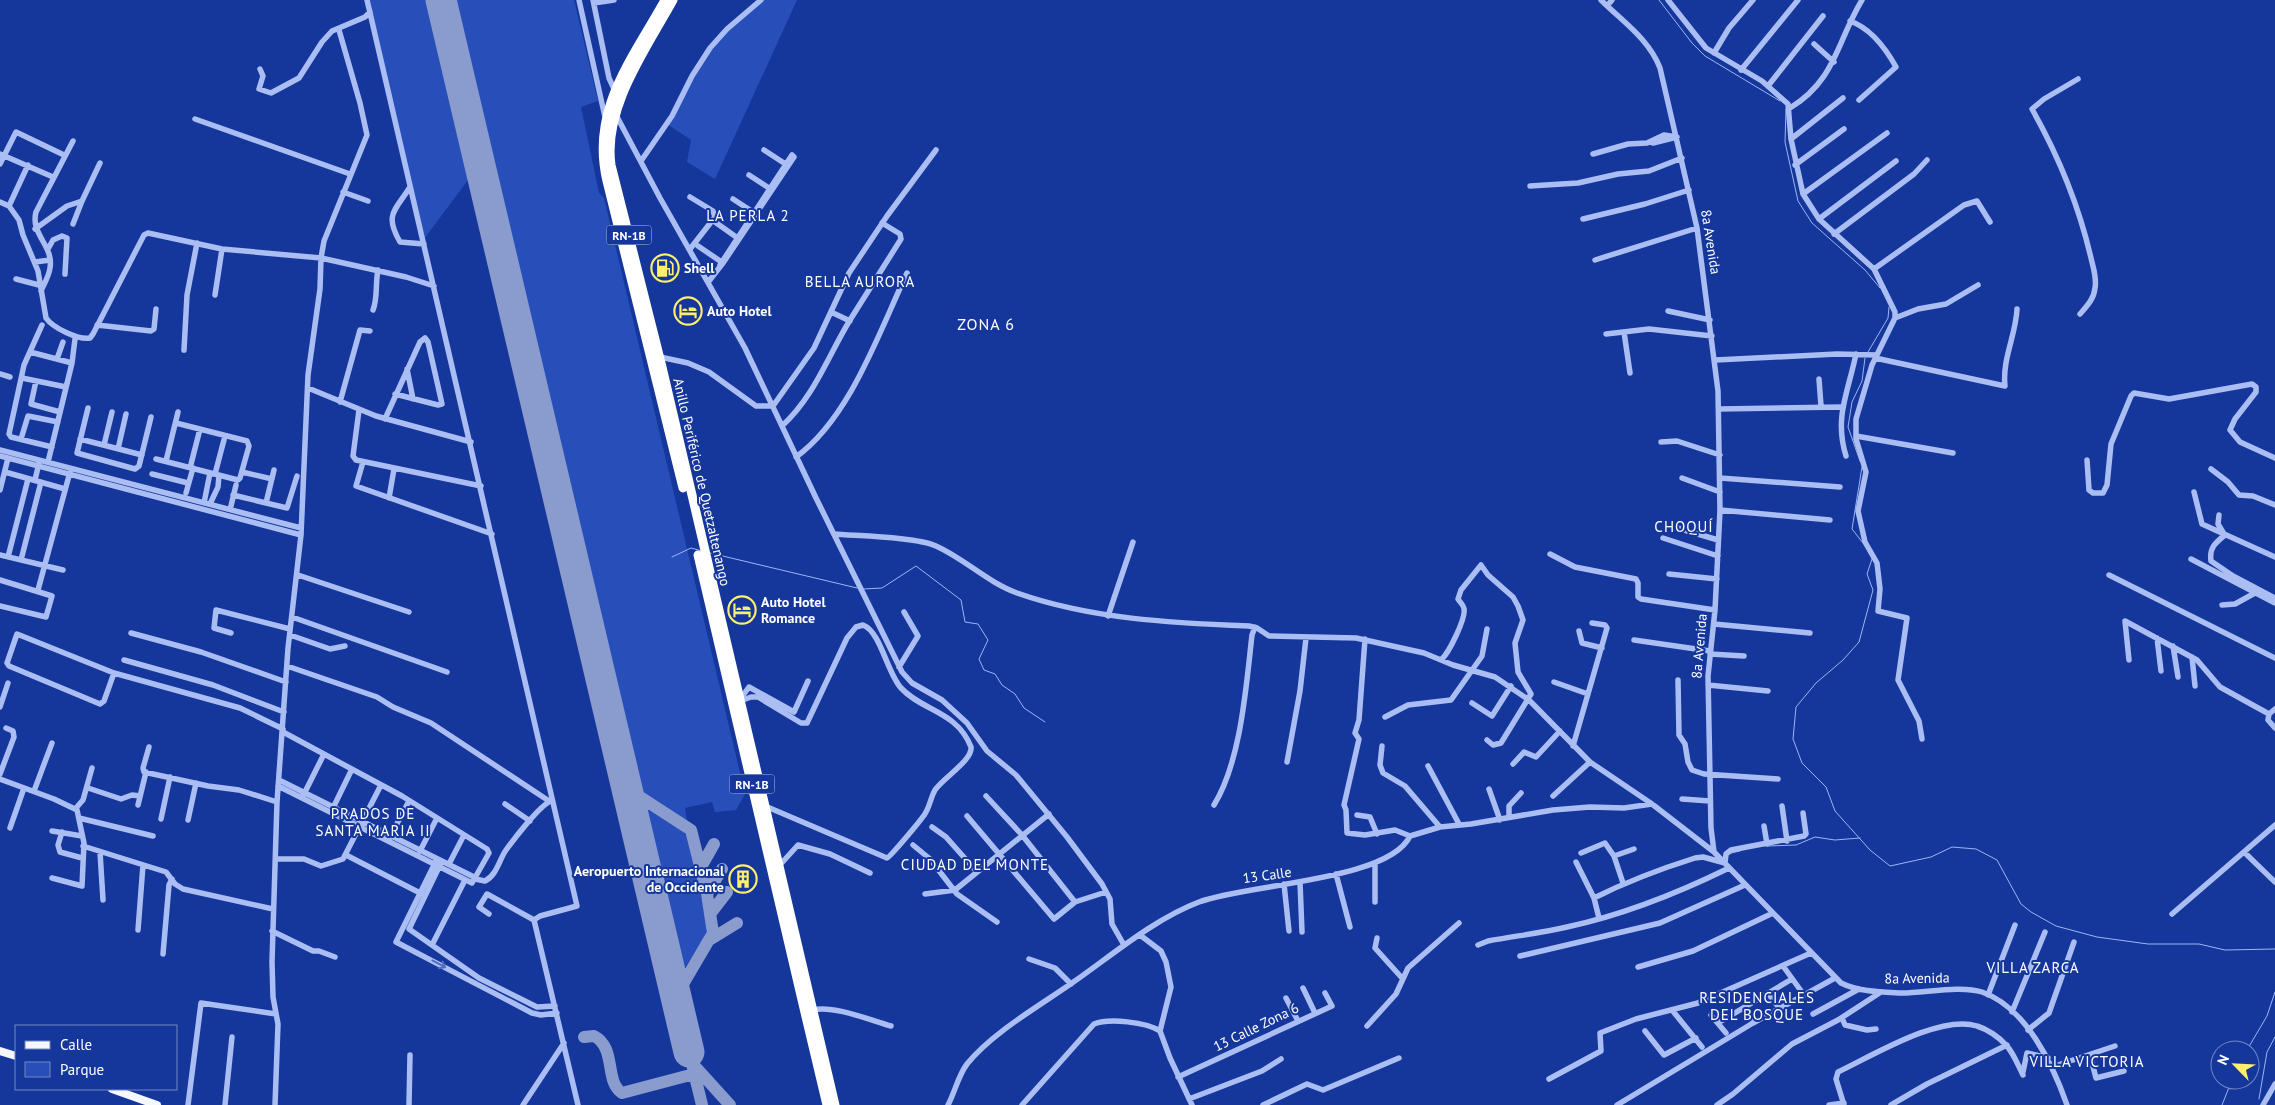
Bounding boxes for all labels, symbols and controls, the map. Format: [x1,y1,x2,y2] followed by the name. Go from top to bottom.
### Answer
[706,206,790,225] district label: LA PERLA 2
[1697,208,1725,276] street label: 8a Avenida
[606,226,652,244] road number: RN-1B
[650,253,680,283] fuel station icon: Shell
[684,259,715,277] place label: Shell
[805,272,915,291] district label: BELLA AURORA
[673,296,703,326] hotel icon: Auto Hotel
[707,302,772,320] place label: Auto Hotel
[957,314,1015,334] district label: ZONA 6
[669,376,735,588] street label: Anillo Periférico de Quetzaltenango
[1654,517,1714,536] district label: CHOQUÍ
[761,593,826,627] place label: Auto Hotel Romance
[727,595,757,625] hotel icon: Auto Hotel Romance
[1687,613,1711,679] street label: 8a Avenida
[730,774,774,794] road number: RN-1B
[315,804,431,840] district label: PRADOS DE SANTA MARIA II
[901,855,1049,874] district label: CIUDAD DEL MONTE
[574,862,725,896] place label: Aeropuerto Internacional de Occidente
[1241,863,1293,887] street label: 13 Calle
[728,864,758,894] building icon: Aeropuerto Internacional de Occidente
[1985,958,2080,977] district label: VILLA ZARCA
[432,959,447,969] one-way arrow
[1884,968,1950,988] street label: 8a Avenida
[1699,988,1815,1024] district label: RESIDENCIALES DEL BOSQUE
[1210,999,1302,1055] street label: 13 Calle Zona 6
[15,1025,178,1090] legend
[60,1035,92,1054] text: Calle
[2210,1040,2260,1090] north arrow
[2028,1052,2145,1071] district label: VILLA VICTORIA
[2213,1052,2233,1068] text: N
[60,1060,104,1079] text: Parque

